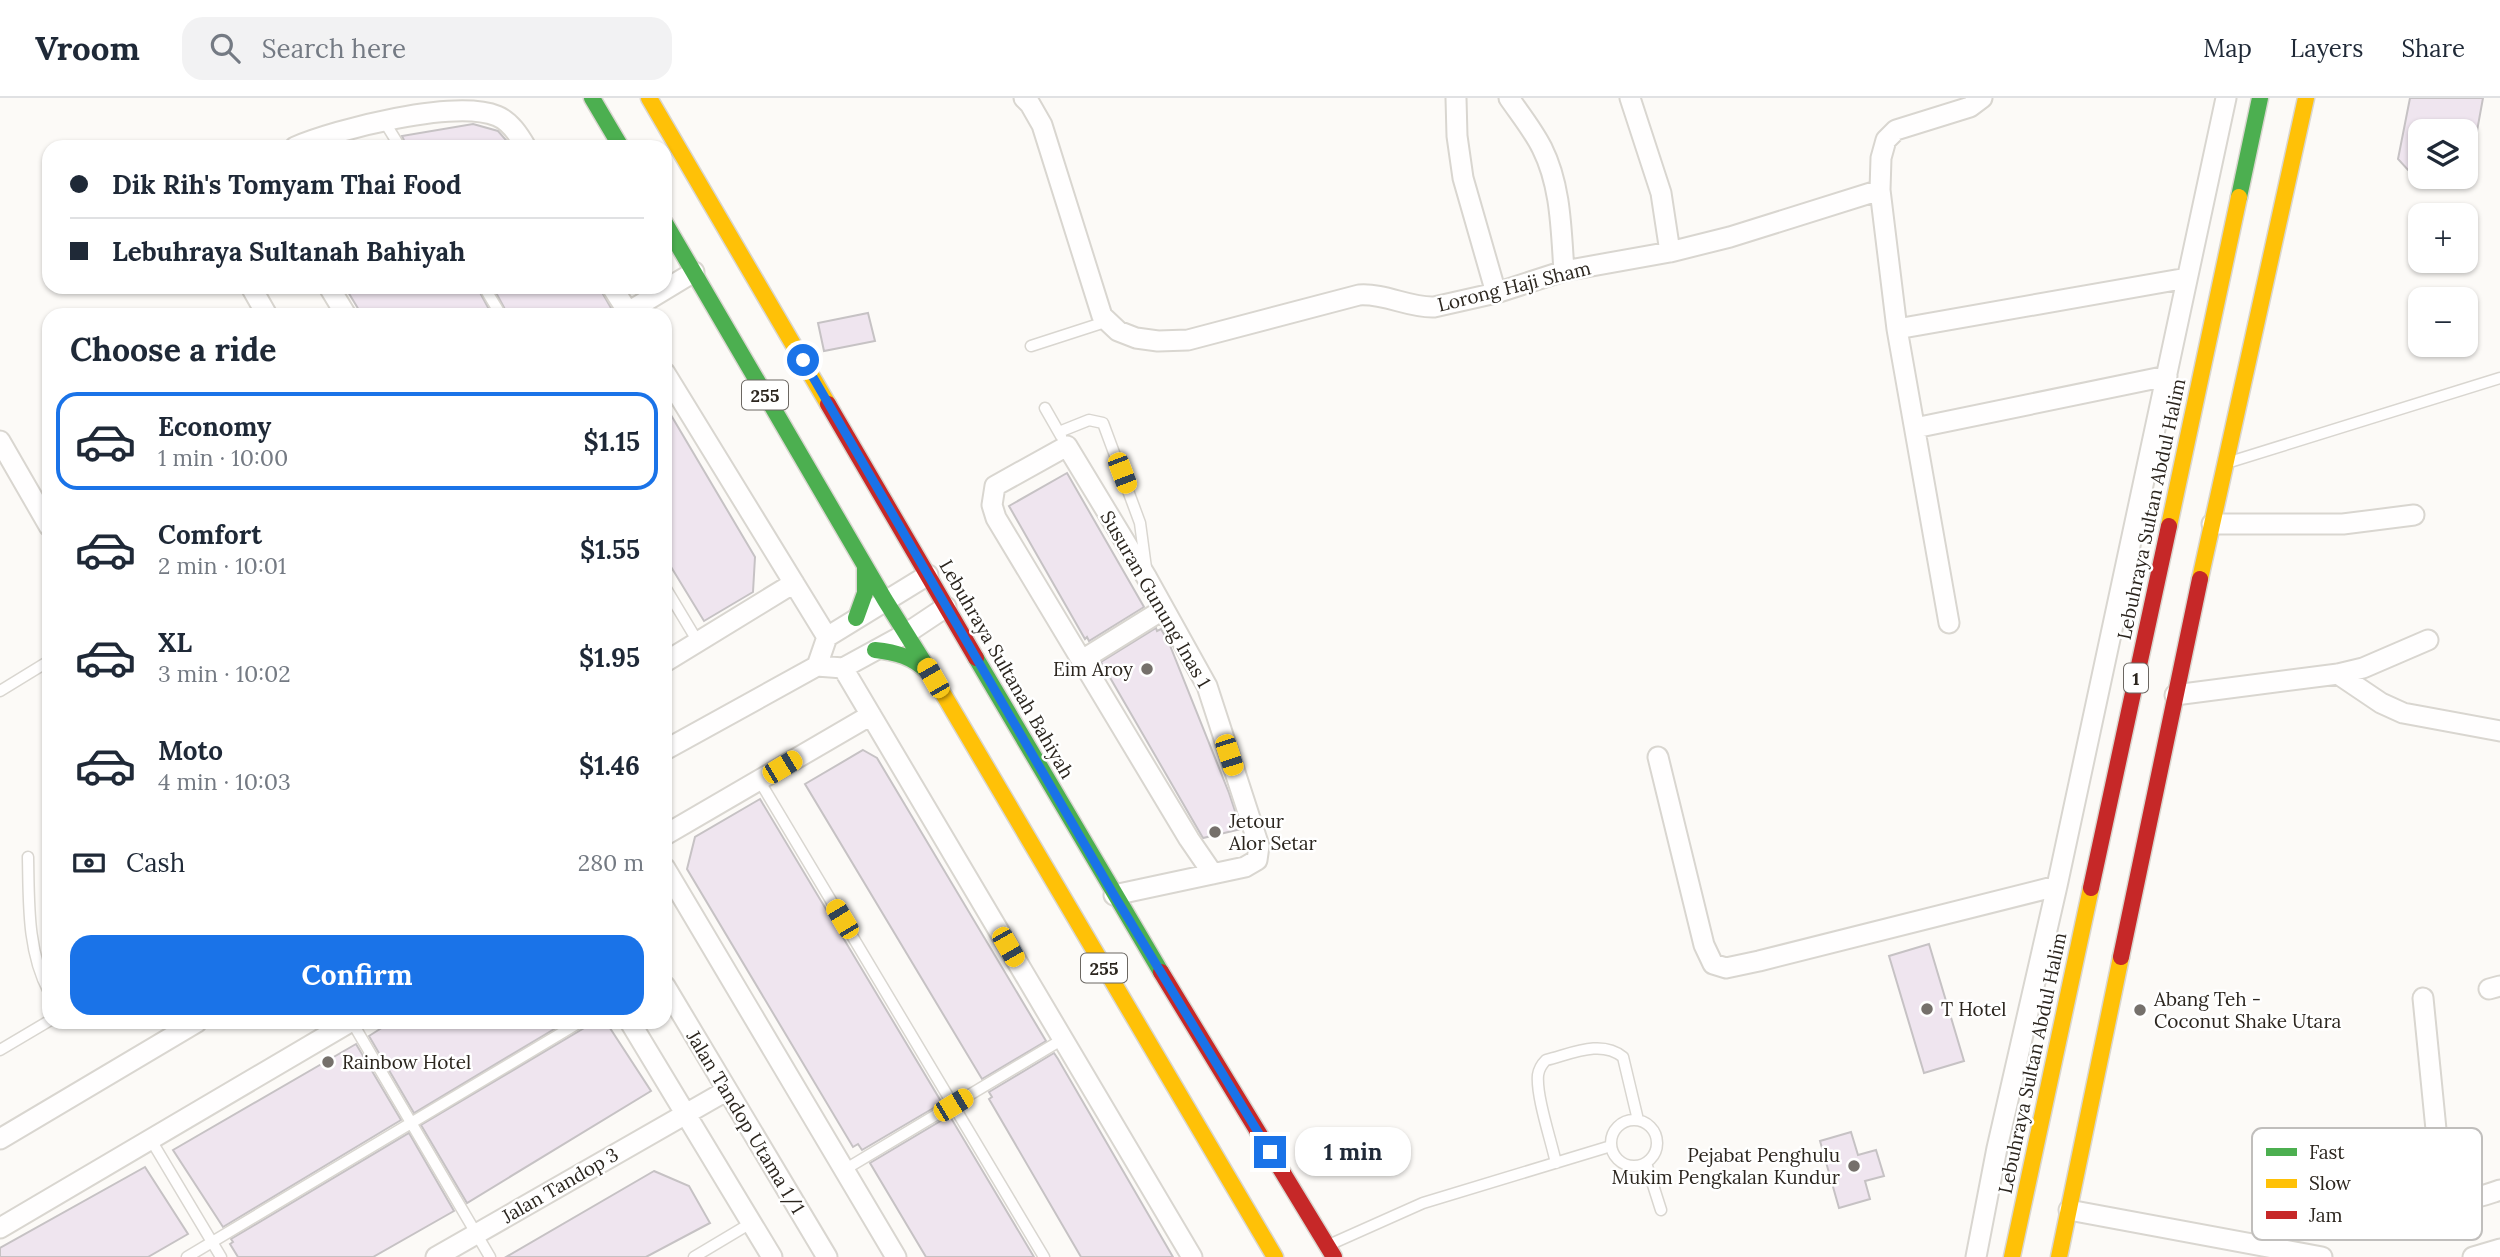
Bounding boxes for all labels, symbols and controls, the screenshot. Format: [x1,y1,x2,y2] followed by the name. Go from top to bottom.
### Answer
[182,17,672,80] search box
[35,27,140,69] text: Vroom
[206,29,244,67] icon: search
[262,32,406,65] text: Search here
[2203,33,2252,64] text: Map
[2290,33,2363,64] text: Layers
[2401,33,2465,64] text: Share
[2408,119,2478,357] map controls
[2408,119,2478,189] button: layers
[112,168,461,201] text: Dik Rih's Tomyam Thai Food
[2408,203,2478,273] button: +
[112,235,465,268] text: Lebuhraya Sultanah Bahiyah
[1435,255,1593,317] street label: Lorong Haji Sham
[2408,287,2478,357] button: −
[70,329,277,370] text: Choose a ride
[787,344,819,376] route start
[2112,376,2190,642] street label: Lebuhraya Sultan Abdul Halim
[742,380,788,410] road number: 255
[74,410,137,473] icon: car
[158,410,271,443] text: Economy
[584,425,640,458] text: $1.15
[158,443,288,472] text: 1 min · 10:00
[1105,450,1140,496] car
[1095,506,1217,692] street label: Susuran Gunung Inas 1
[74,518,137,581] icon: car
[158,518,262,551] text: Comfort
[580,533,640,566] text: $1.55
[158,551,286,580] text: 2 min · 10:01
[934,555,1080,783] street label: Lebuhraya Sultanah Bahiyah
[74,626,137,689] icon: car
[158,626,192,659] text: XL
[579,641,640,674] text: $1.95
[914,655,953,701] car
[1053,657,1133,681] place label: Eim Aroy
[158,659,291,688] text: 3 min · 10:02
[1139,661,1155,677] marker: Eim Aroy
[2124,664,2148,692] road number: 1
[1213,732,1246,778] car
[74,734,137,797] icon: car
[158,734,223,767] text: Moto
[759,747,806,787] car
[579,749,640,782] text: $1.46
[158,767,291,796] text: 4 min · 10:03
[1228,809,1317,855] place label: Jetour Alor Setar
[1207,824,1223,840] marker: Jetour Alor Setar
[70,844,108,882] icon: cash
[126,846,185,879] text: Cash
[578,848,644,877] text: 280 m
[823,896,862,942] car
[989,924,1028,970] car
[1993,930,2071,1196] street label: Lebuhraya Sultan Abdul Halim
[70,935,644,1015] button: Confirm
[1081,954,1127,982] road number: 255
[2153,987,2342,1033] place label: Abang Teh - Coconut Shake Utara
[1941,997,2007,1021] place label: T Hotel
[1919,1001,1935,1017] marker: T Hotel
[2132,1002,2148,1018] marker: Abang Teh - Coconut Shake Utara
[680,1025,810,1219] street label: Jalan Tandop Utama 1/1
[342,1050,471,1074] place label: Rainbow Hotel
[320,1054,336,1070] marker: Rainbow Hotel
[930,1085,977,1125] car
[1294,1128,1410,1176] callout: 1 min
[2252,1128,2482,1240] legend
[1254,1136,1286,1168] route end
[1324,1137,1382,1166] text: 1 min
[2309,1140,2345,1164] text: Fast
[497,1142,623,1229] street label: Jalan Tandop 3
[1611,1143,1841,1189] place label: Pejabat Penghulu Mukim Pengkalan Kundur
[1846,1158,1862,1174] marker: Pejabat Penghulu Mukim Pengkalan Kundur
[2309,1171,2352,1195] text: Slow
[2308,1203,2343,1227] text: Jam

